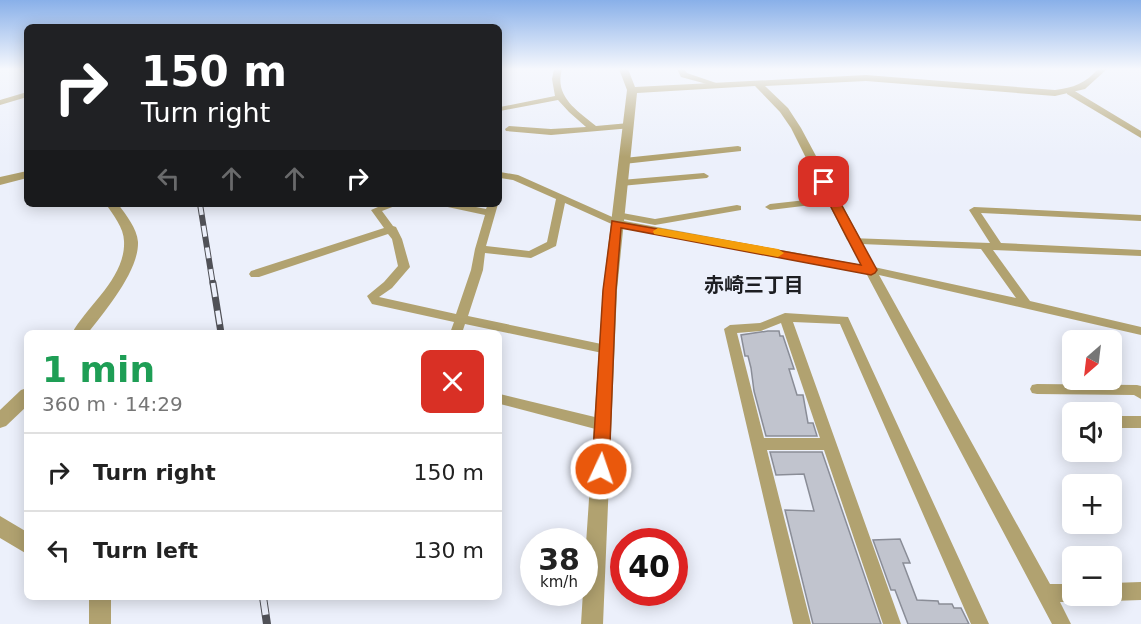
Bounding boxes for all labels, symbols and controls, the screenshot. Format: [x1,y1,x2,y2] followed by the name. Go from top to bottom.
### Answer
[141,47,287,96] text: 150 m
[42,48,120,126] icon: right
[141,97,270,128] text: Turn right
[798,156,849,207] pin
[152,162,185,195] icon: left
[215,162,248,195] icon: ahead
[278,162,311,195] icon: ahead
[341,162,374,195] icon: right
[807,165,840,198] icon: arrive
[704,273,804,297] district label: 赤崎三丁目
[1062,330,1122,390] north arrow
[1062,330,1122,606] map controls
[42,349,155,390] text: 1 min
[421,350,484,413] button: close
[42,392,183,416] text: 360 m · 14:29
[1062,402,1122,462] button: sound
[569,437,633,501] position arrow
[42,456,75,489] icon: right
[93,460,216,485] text: Turn right
[414,460,484,485] text: 150 m
[1062,474,1122,534] button: +
[610,528,688,606] speed limit sign: 40
[42,534,75,567] icon: left
[93,538,198,563] text: Turn left
[414,538,484,563] text: 130 m
[538,542,580,577] text: 38
[1062,546,1122,606] button: −
[540,573,578,591] text: km/h

